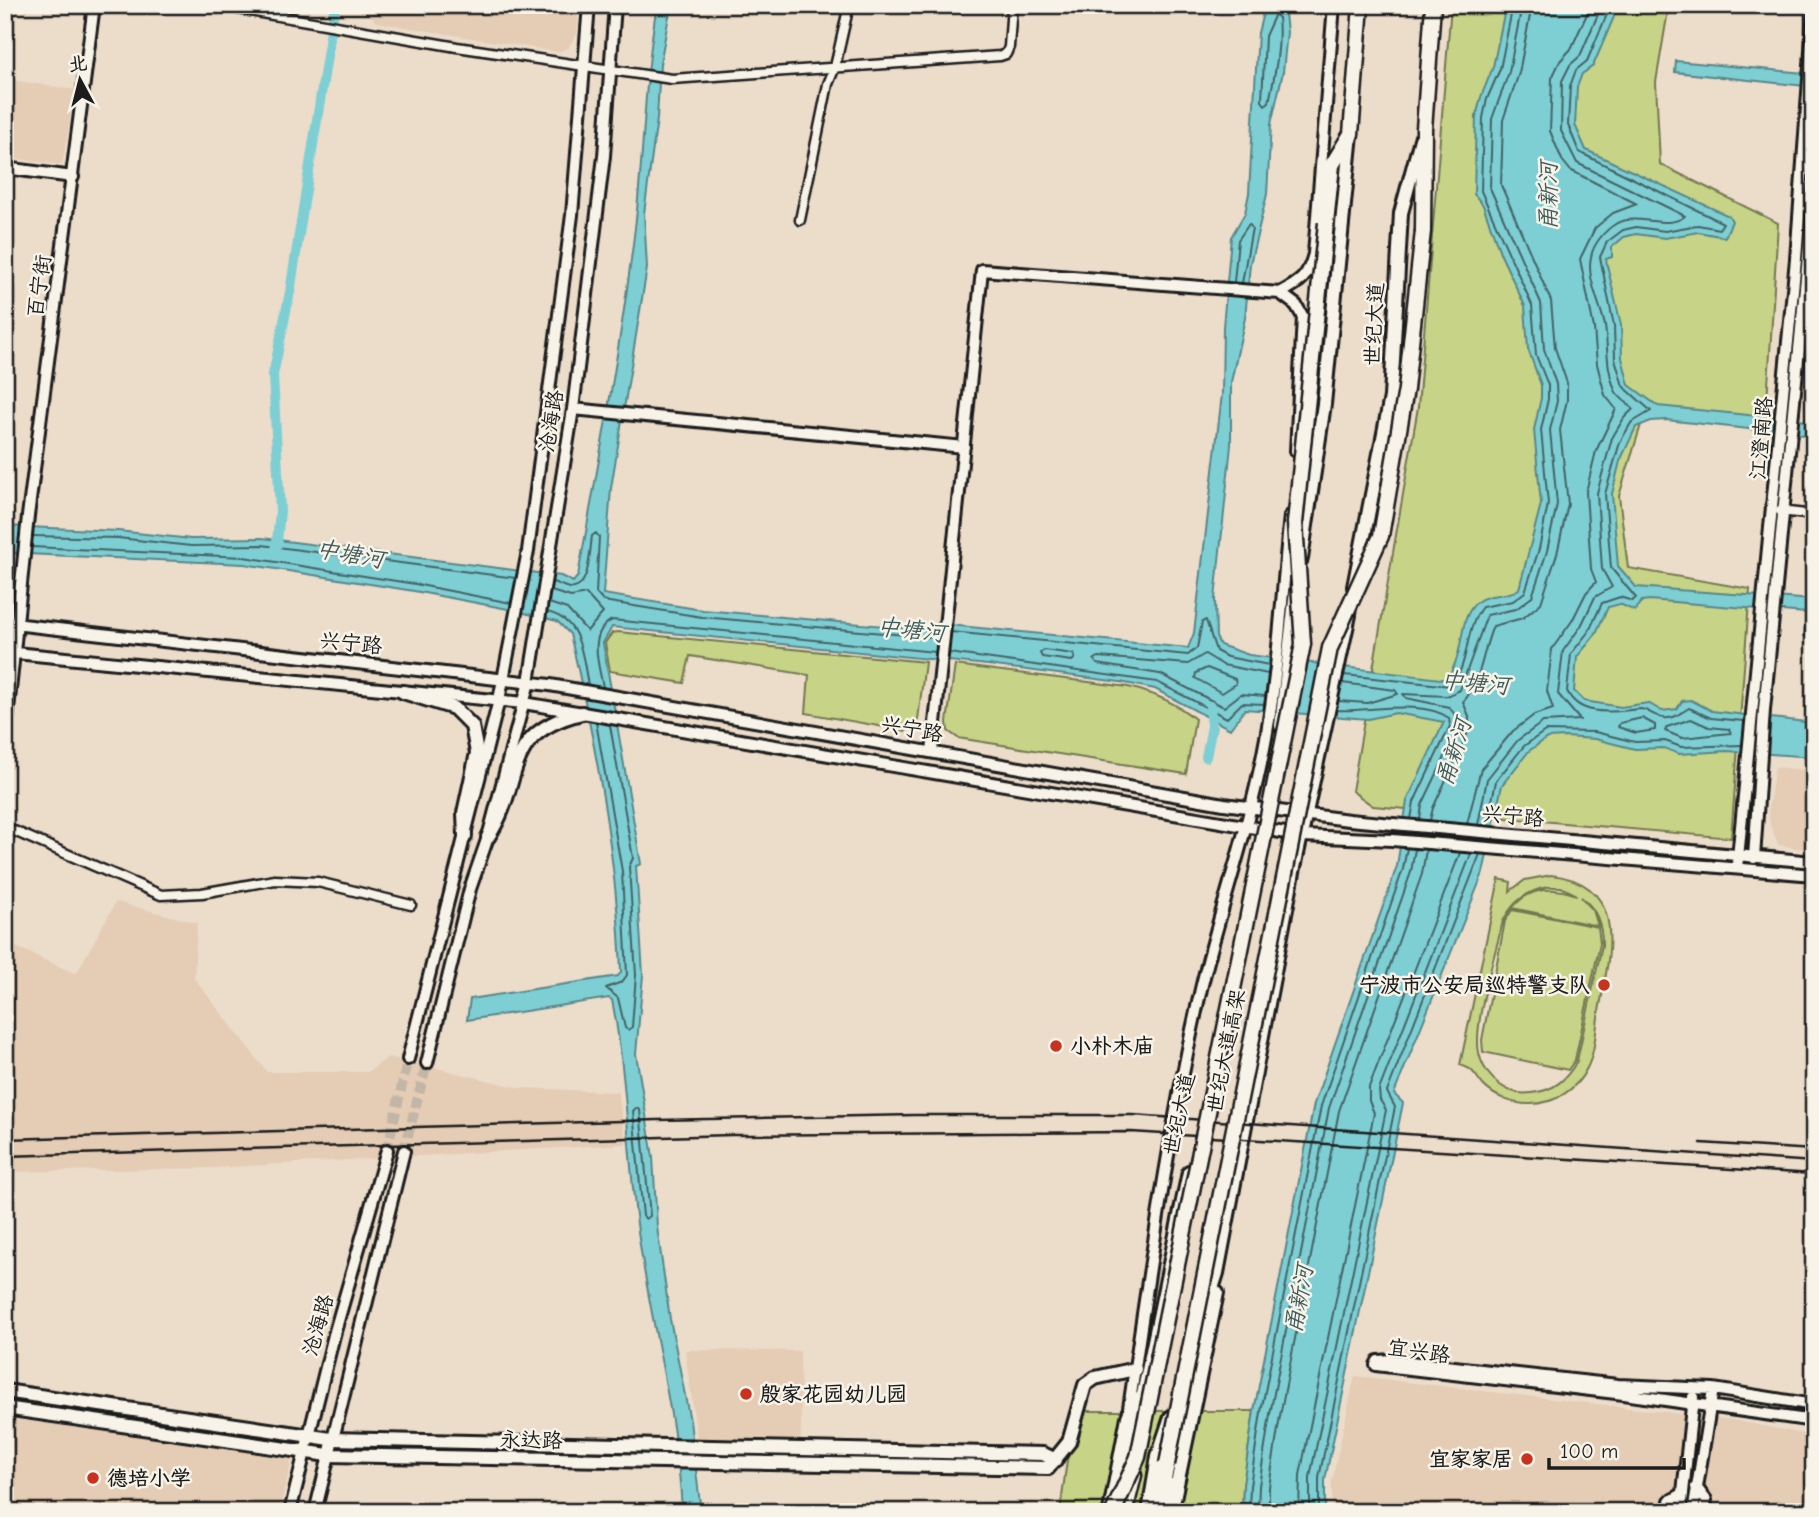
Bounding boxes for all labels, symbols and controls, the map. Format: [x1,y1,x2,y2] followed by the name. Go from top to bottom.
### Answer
[46,46,116,116] north arrow
[67,52,89,76] text: 北
[1535,158,1562,231] water label: 甬新河
[23,253,55,319] street label: 百宁街
[1360,281,1388,367] street label: 世纪大道
[534,388,568,454] street label: 沧海路
[1745,395,1777,481] street label: 江澄南路
[314,535,390,574] water label: 中塘河
[875,613,951,647] water label: 中塘河
[318,628,384,658] street label: 兴宁路
[1439,667,1515,700] water label: 中塘河
[1431,711,1478,789] water label: 甬新河
[879,712,945,746] street label: 兴宁路
[1481,801,1545,831] street label: 兴宁路
[1359,973,1590,997] place label: 宁波市公安局巡特警支队
[1596,977,1612,993] marker: 宁波市公安局巡特警支队
[1202,987,1250,1115] street label: 世纪大道高架
[1070,1034,1154,1058] place label: 小朴木庙
[1048,1038,1064,1054] marker: 小朴木庙
[1159,1070,1199,1158] street label: 世纪大道
[1280,1259,1319,1335] water label: 甬新河
[298,1291,338,1359] street label: 沧海路
[1386,1335,1452,1367] street label: 宜兴路
[760,1382,907,1406] place label: 殷家花园幼儿园
[738,1386,754,1402] marker: 殷家花园幼儿园
[1549,1426,1684,1470] scale bar
[499,1427,563,1453] street label: 永达路
[1560,1439,1618,1463] text: 100 m
[1429,1447,1513,1471] place label: 宜家家居
[1519,1451,1535,1467] marker: 宜家家居
[107,1466,191,1490] place label: 德培小学
[85,1470,101,1486] marker: 德培小学

